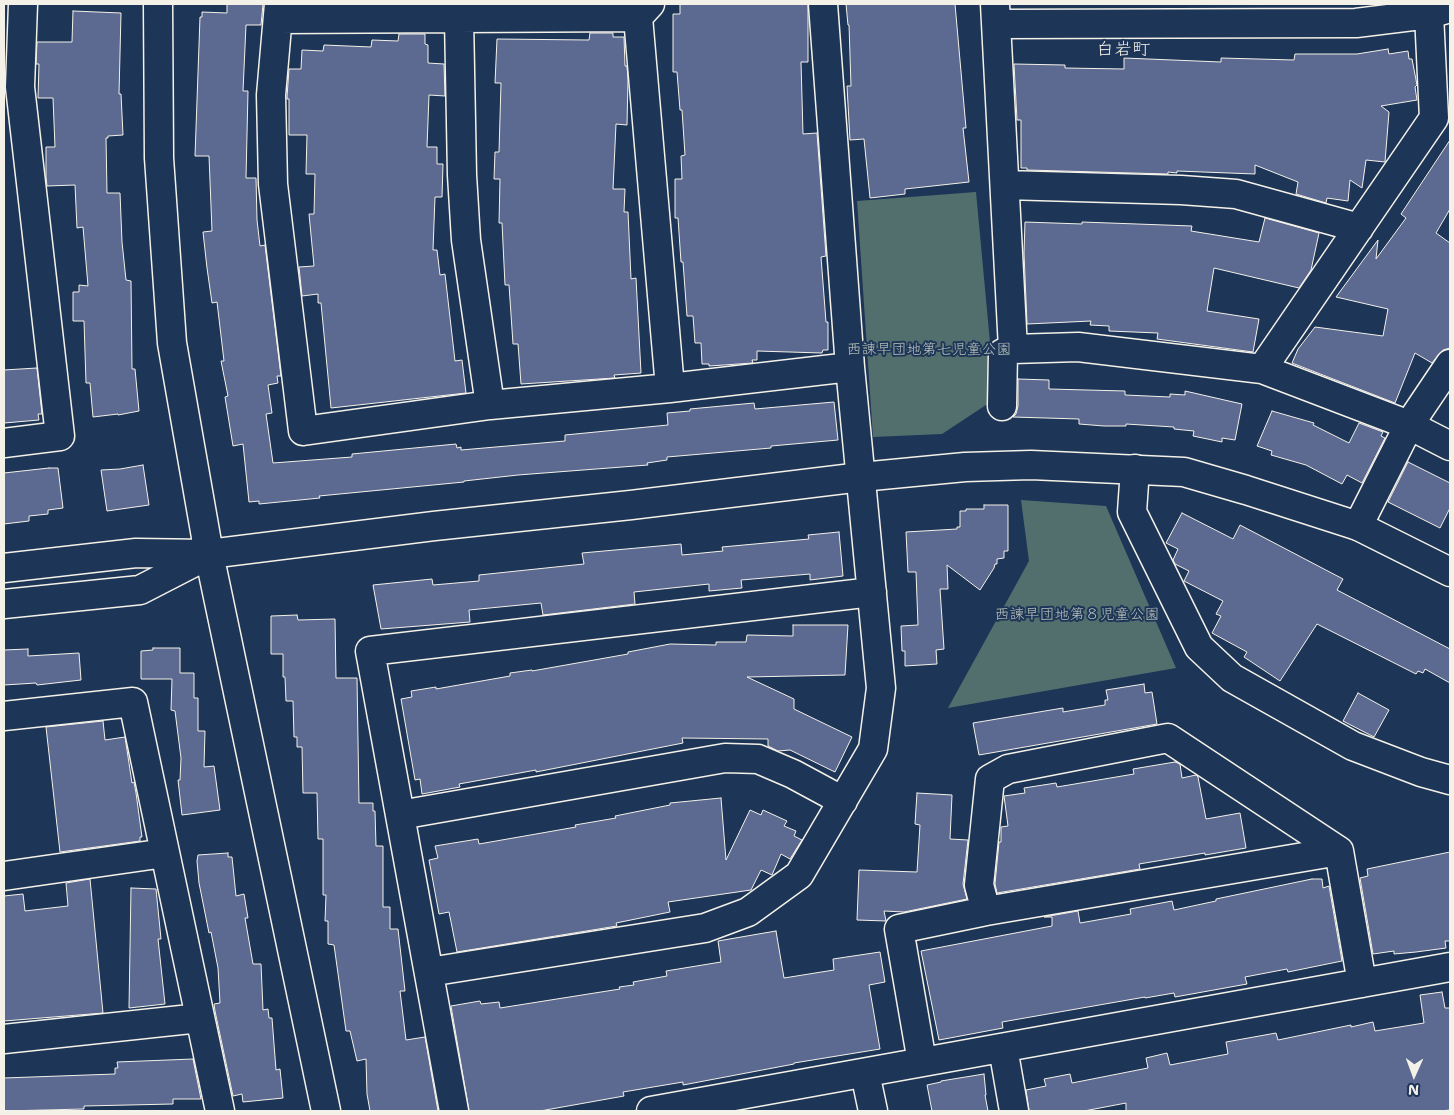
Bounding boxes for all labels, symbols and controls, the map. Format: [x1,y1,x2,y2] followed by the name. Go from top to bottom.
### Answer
[1096,39,1150,61] district label: 白岩町
[847,341,1011,359] park label: 西諌早団地第七児童公園
[995,606,1159,624] park label: 西諫早団地第８児童公園
[1389,1050,1439,1100] north arrow
[1408,1081,1419,1099] text: N

